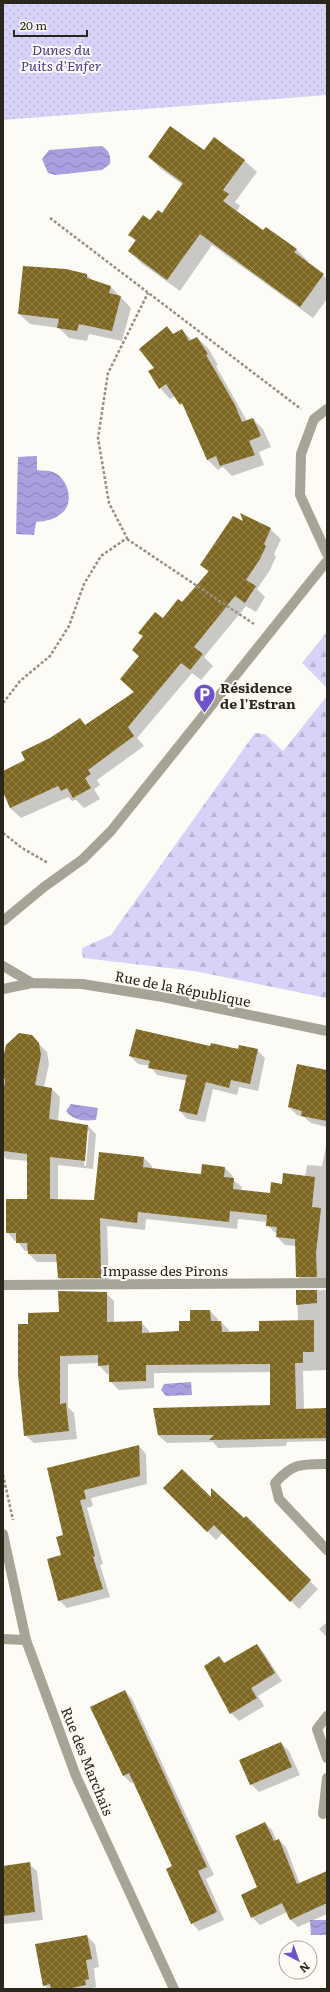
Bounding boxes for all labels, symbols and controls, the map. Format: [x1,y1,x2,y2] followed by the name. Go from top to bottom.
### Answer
[14,12,87,38] scale bar
[20,16,47,34] text: 20 m
[21,39,102,75] park label: Dunes du Puits d'Enfer
[220,677,296,713] place label: Résidence de l'Estran
[191,682,217,715] parking icon: Résidence de l'Estran
[113,965,253,1011] street label: Rue de la République
[102,1260,228,1280] street label: Impasse des Pirons
[57,1704,119,1818] street label: Rue des Marchais
[278,1940,318,1980] north arrow
[296,1959,314,1977] text: N

